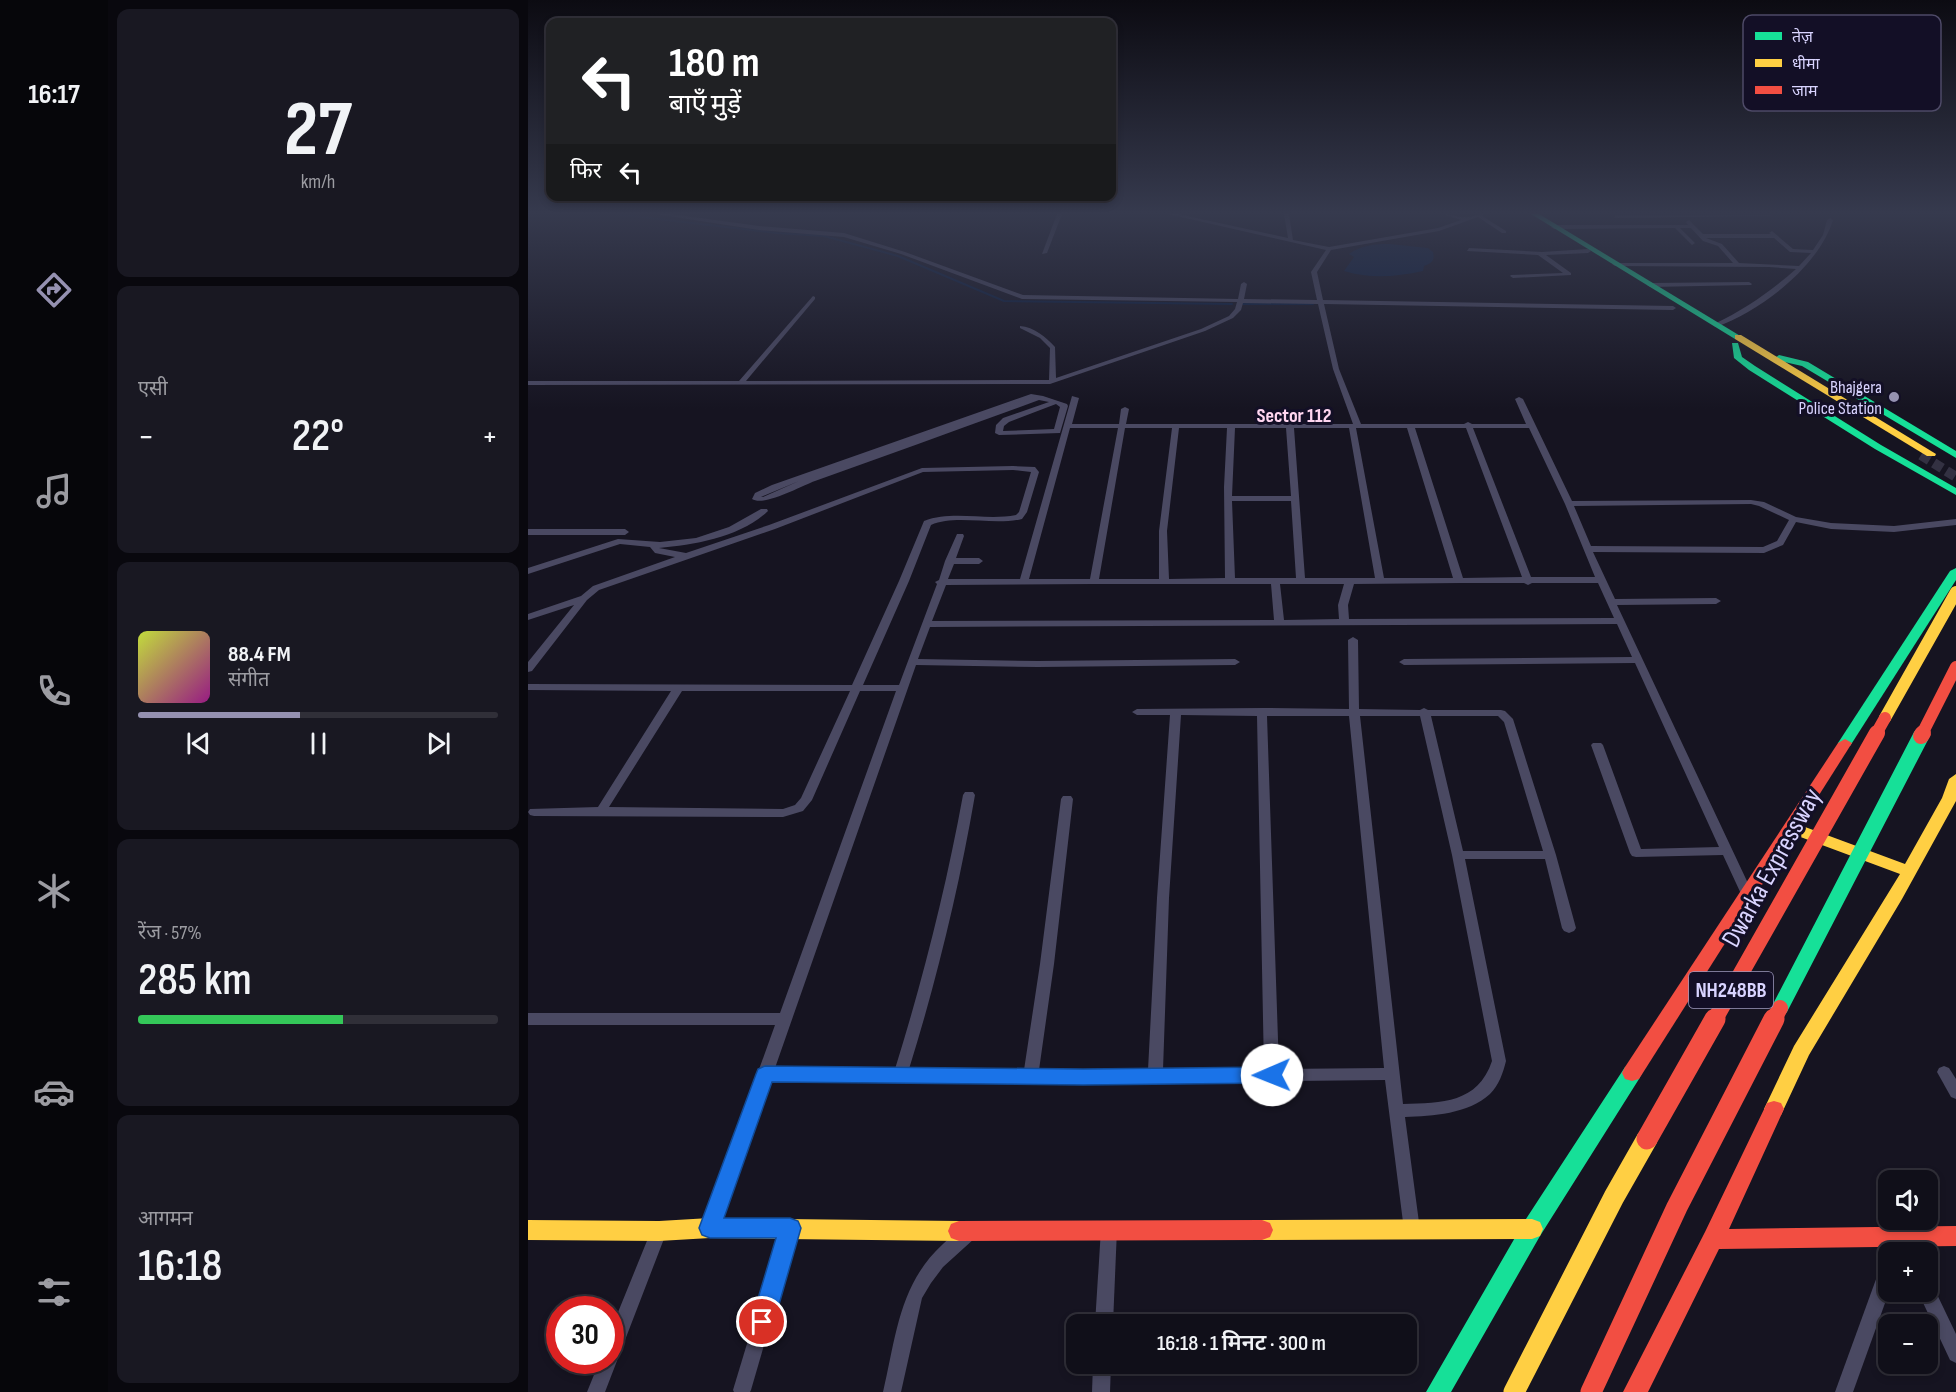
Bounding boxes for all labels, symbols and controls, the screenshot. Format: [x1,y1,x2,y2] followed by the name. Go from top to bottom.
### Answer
[1743,15,1941,111] legend
[1792,27,1814,47] text: तेज़
[669,38,760,89] text: 180 m
[570,42,648,120] icon: left
[1792,55,1821,74] text: धीमा
[28,79,80,111] text: 16:17
[1792,82,1818,101] text: जाम
[284,84,352,177] text: 27
[669,89,741,121] text: बाएँ मुड़ें
[614,156,647,189] icon: left
[570,158,602,185] text: फिर
[301,170,335,194] text: km/h
[33,269,75,311] icon: directions
[138,377,168,401] text: एसी
[1799,377,1882,419] place label: Bhajgera Police Station
[1887,390,1901,404] marker: Bhajgera Police Station
[1256,404,1332,428] district label: Sector 112
[292,409,344,464] text: 22°
[138,417,154,457] text: −
[482,417,498,457] text: +
[33,470,75,512] icon: music
[228,641,291,668] text: 88.4 FM
[228,668,269,692] text: संगीत
[33,670,75,712] icon: phone
[182,727,215,760] icon: previous
[302,727,335,760] icon: pause
[422,727,455,760] icon: next
[1715,783,1829,953] street label: Dwarka Expressway
[33,870,75,912] icon: climate
[138,921,202,945] text: रेंज · 57%
[138,953,252,1008] text: 285 km
[1689,972,1773,1008] road number: NH248BB
[1240,1043,1304,1107] position arrow
[33,1071,75,1113] icon: car
[1878,1170,1938,1374] map controls
[1878,1170,1938,1230] button: sound
[138,1207,193,1231] text: आगमन
[138,1239,222,1294] text: 16:18
[1878,1242,1938,1302] button: +
[33,1271,75,1313] icon: filters
[546,1296,624,1374] speed limit sign: 30
[736,1296,787,1347] pin
[745,1305,778,1338] icon: arrive
[1878,1314,1938,1374] button: −
[1157,1330,1326,1357] text: 16:18 · 1 मिनट · 300 m

